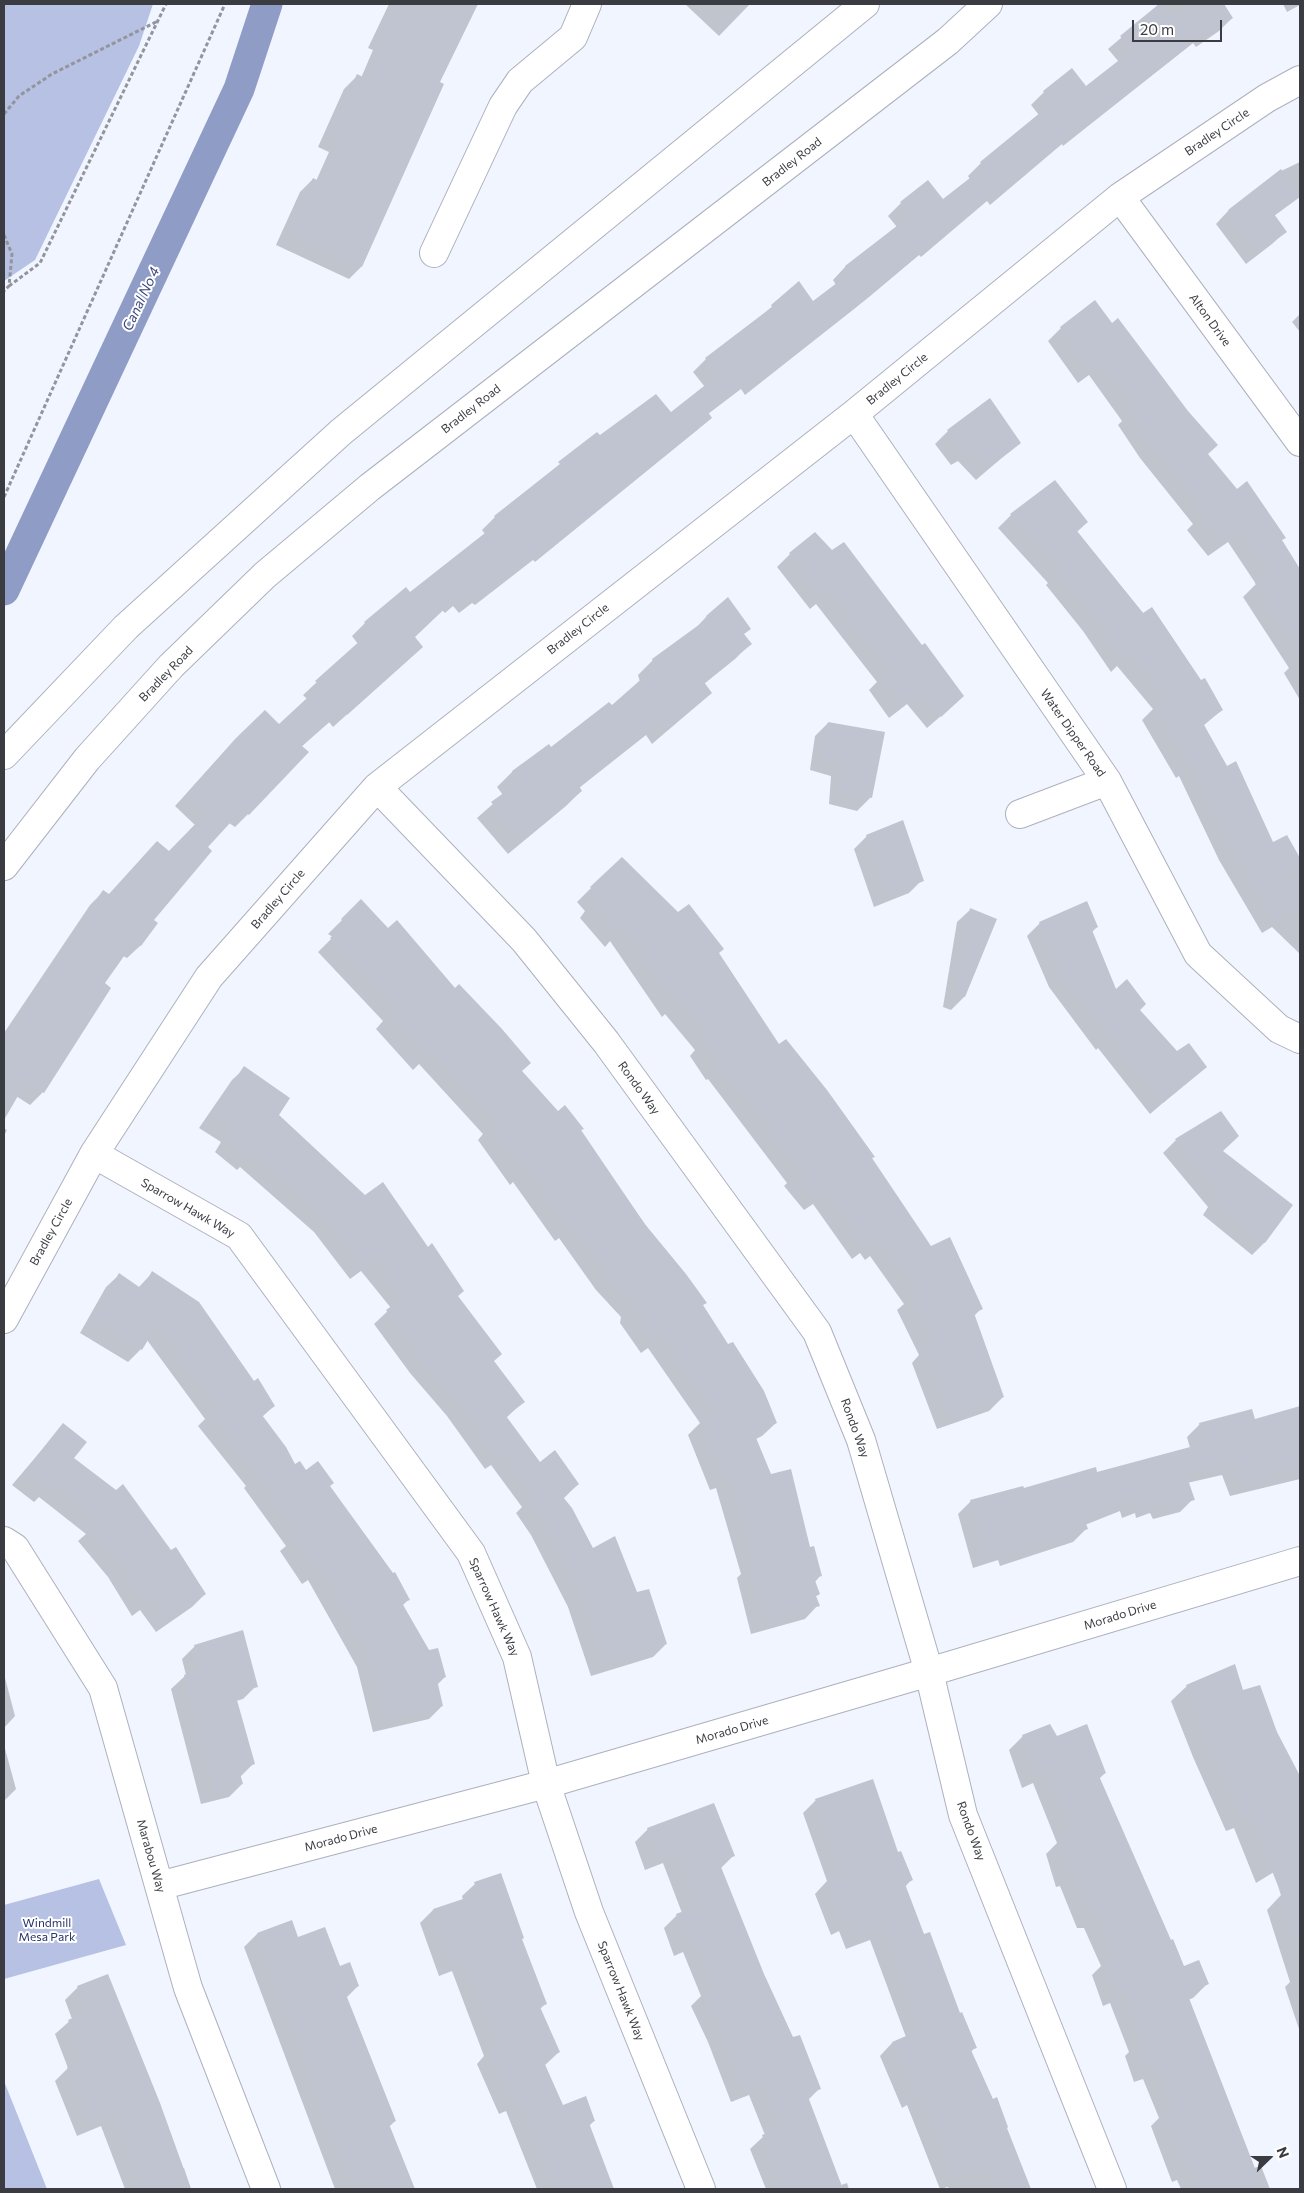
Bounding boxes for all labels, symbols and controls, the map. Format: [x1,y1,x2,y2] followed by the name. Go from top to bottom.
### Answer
[1134,10,1224,42] scale bar
[1140,20,1174,38] text: 20 m
[1182,105,1252,159] street label: Bradley Circle
[759,134,825,190] street label: Bradley Road
[119,264,163,334] water label: Canal No 4
[1186,291,1234,349] street label: Alton Drive
[863,350,931,408] street label: Bradley Circle
[438,381,504,437] street label: Bradley Road
[544,600,612,658] street label: Bradley Circle
[136,643,196,705] street label: Bradley Road
[1037,686,1109,780] street label: Water Dipper Road
[248,866,308,932] street label: Bradley Circle
[615,1059,663,1117] street label: Rondo Way
[138,1175,238,1241] street label: Sparrow Hawk Way
[27,1196,75,1268] street label: Bradley Circle
[838,1396,872,1460] street label: Rondo Way
[466,1556,522,1658] street label: Sparrow Hawk Way
[1082,1597,1158,1633] street label: Morado Drive
[694,1713,770,1747] street label: Morado Drive
[954,1799,988,1863] street label: Rondo Way
[134,1818,168,1894] street label: Marabou Way
[303,1821,379,1855] street label: Morado Drive
[19,1916,75,1944] park label: Windmill Mesa Park
[594,1939,648,2043] street label: Sparrow Hawk Way
[1244,2133,1294,2183] north arrow
[1274,2144,1293,2160] text: N

